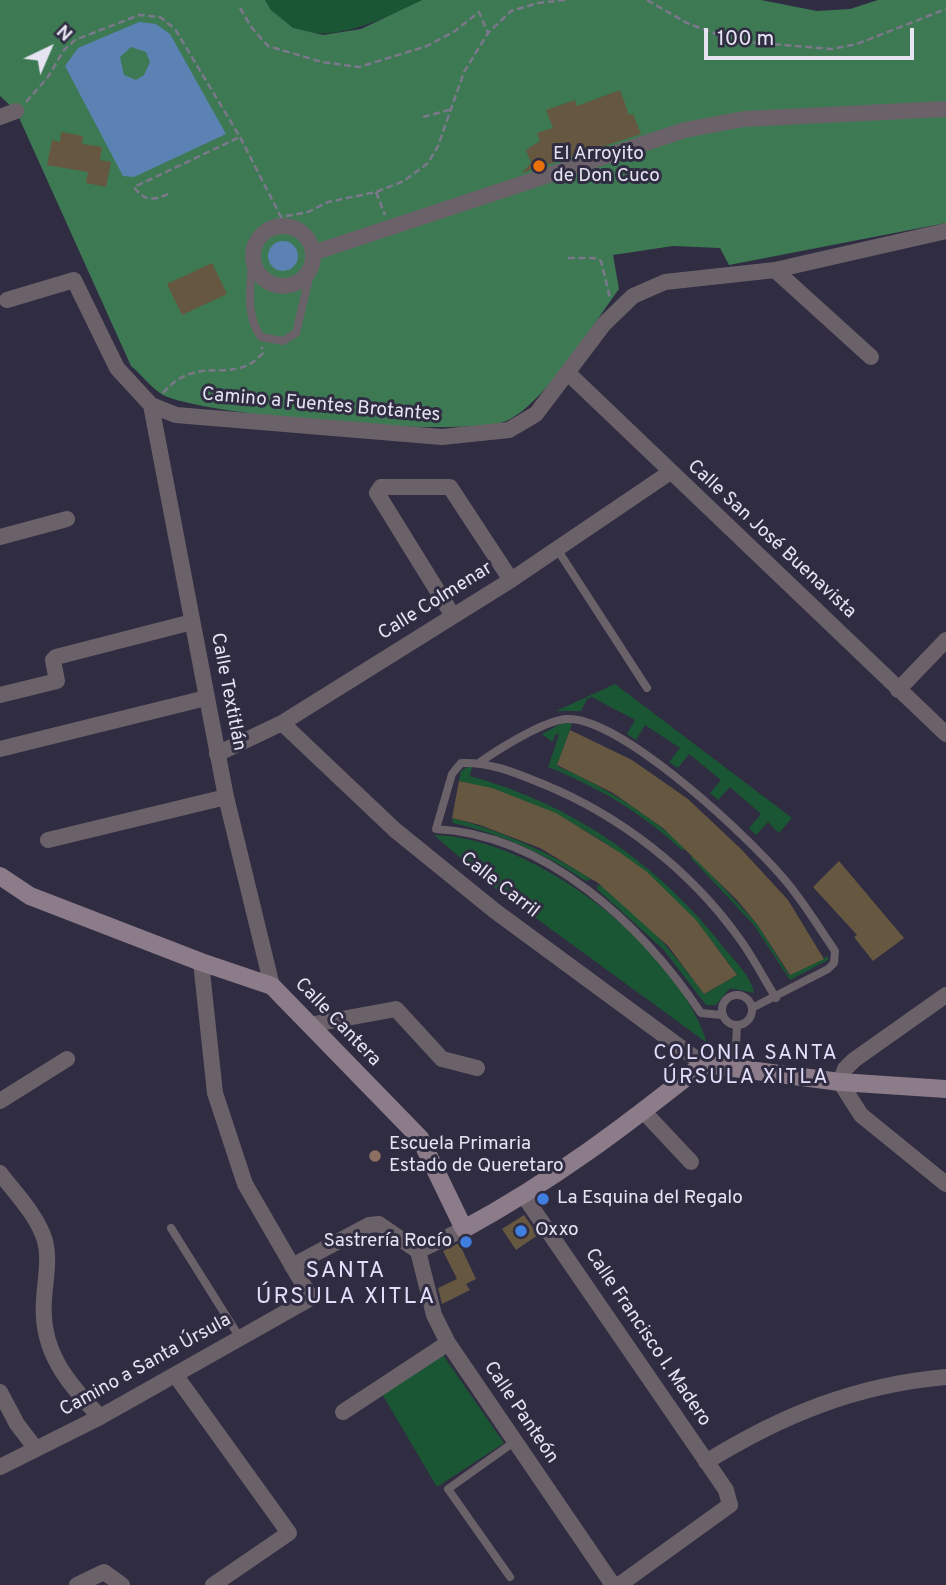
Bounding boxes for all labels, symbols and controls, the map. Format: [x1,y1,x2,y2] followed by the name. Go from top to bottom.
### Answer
[14,14,84,84] north arrow
[708,14,918,58] scale bar
[50,21,77,47] text: N
[717,26,774,53] text: 100 m
[553,144,660,188] place label: El Arroyito de Don Cuco
[531,158,547,174] marker: El Arroyito de Don Cuco
[201,384,441,428] street label: Camino a Fuentes Brotantes
[682,456,860,624] street label: Calle San José Buenavista
[375,558,497,646] street label: Calle Colmenar
[204,631,250,753] street label: Calle Textitlán
[455,848,543,924] street label: Calle Carril
[289,974,385,1072] street label: Calle Cantera
[655,1042,837,1092] district label: COLONIA SANTA ÚRSULA XITLA
[389,1134,564,1178] place label: Escuela Primaria Estado de Queretaro
[367,1148,383,1164] marker: Escuela Primaria Estado de Queretaro
[557,1188,743,1210] place label: La Esquina del Regalo
[535,1191,551,1207] marker: La Esquina del Regalo
[535,1220,579,1242] place label: Oxxo
[513,1223,529,1239] marker: Oxxo
[323,1231,452,1253] place label: Sastrería Rocío
[458,1234,474,1250] marker: Sastrería Rocío
[579,1245,715,1431] street label: Calle Francisco I. Madero
[257,1258,435,1312] district label: SANTA ÚRSULA XITLA
[56,1309,236,1423] street label: Camino a Santa Úrsula
[478,1358,562,1468] street label: Calle Panteón

